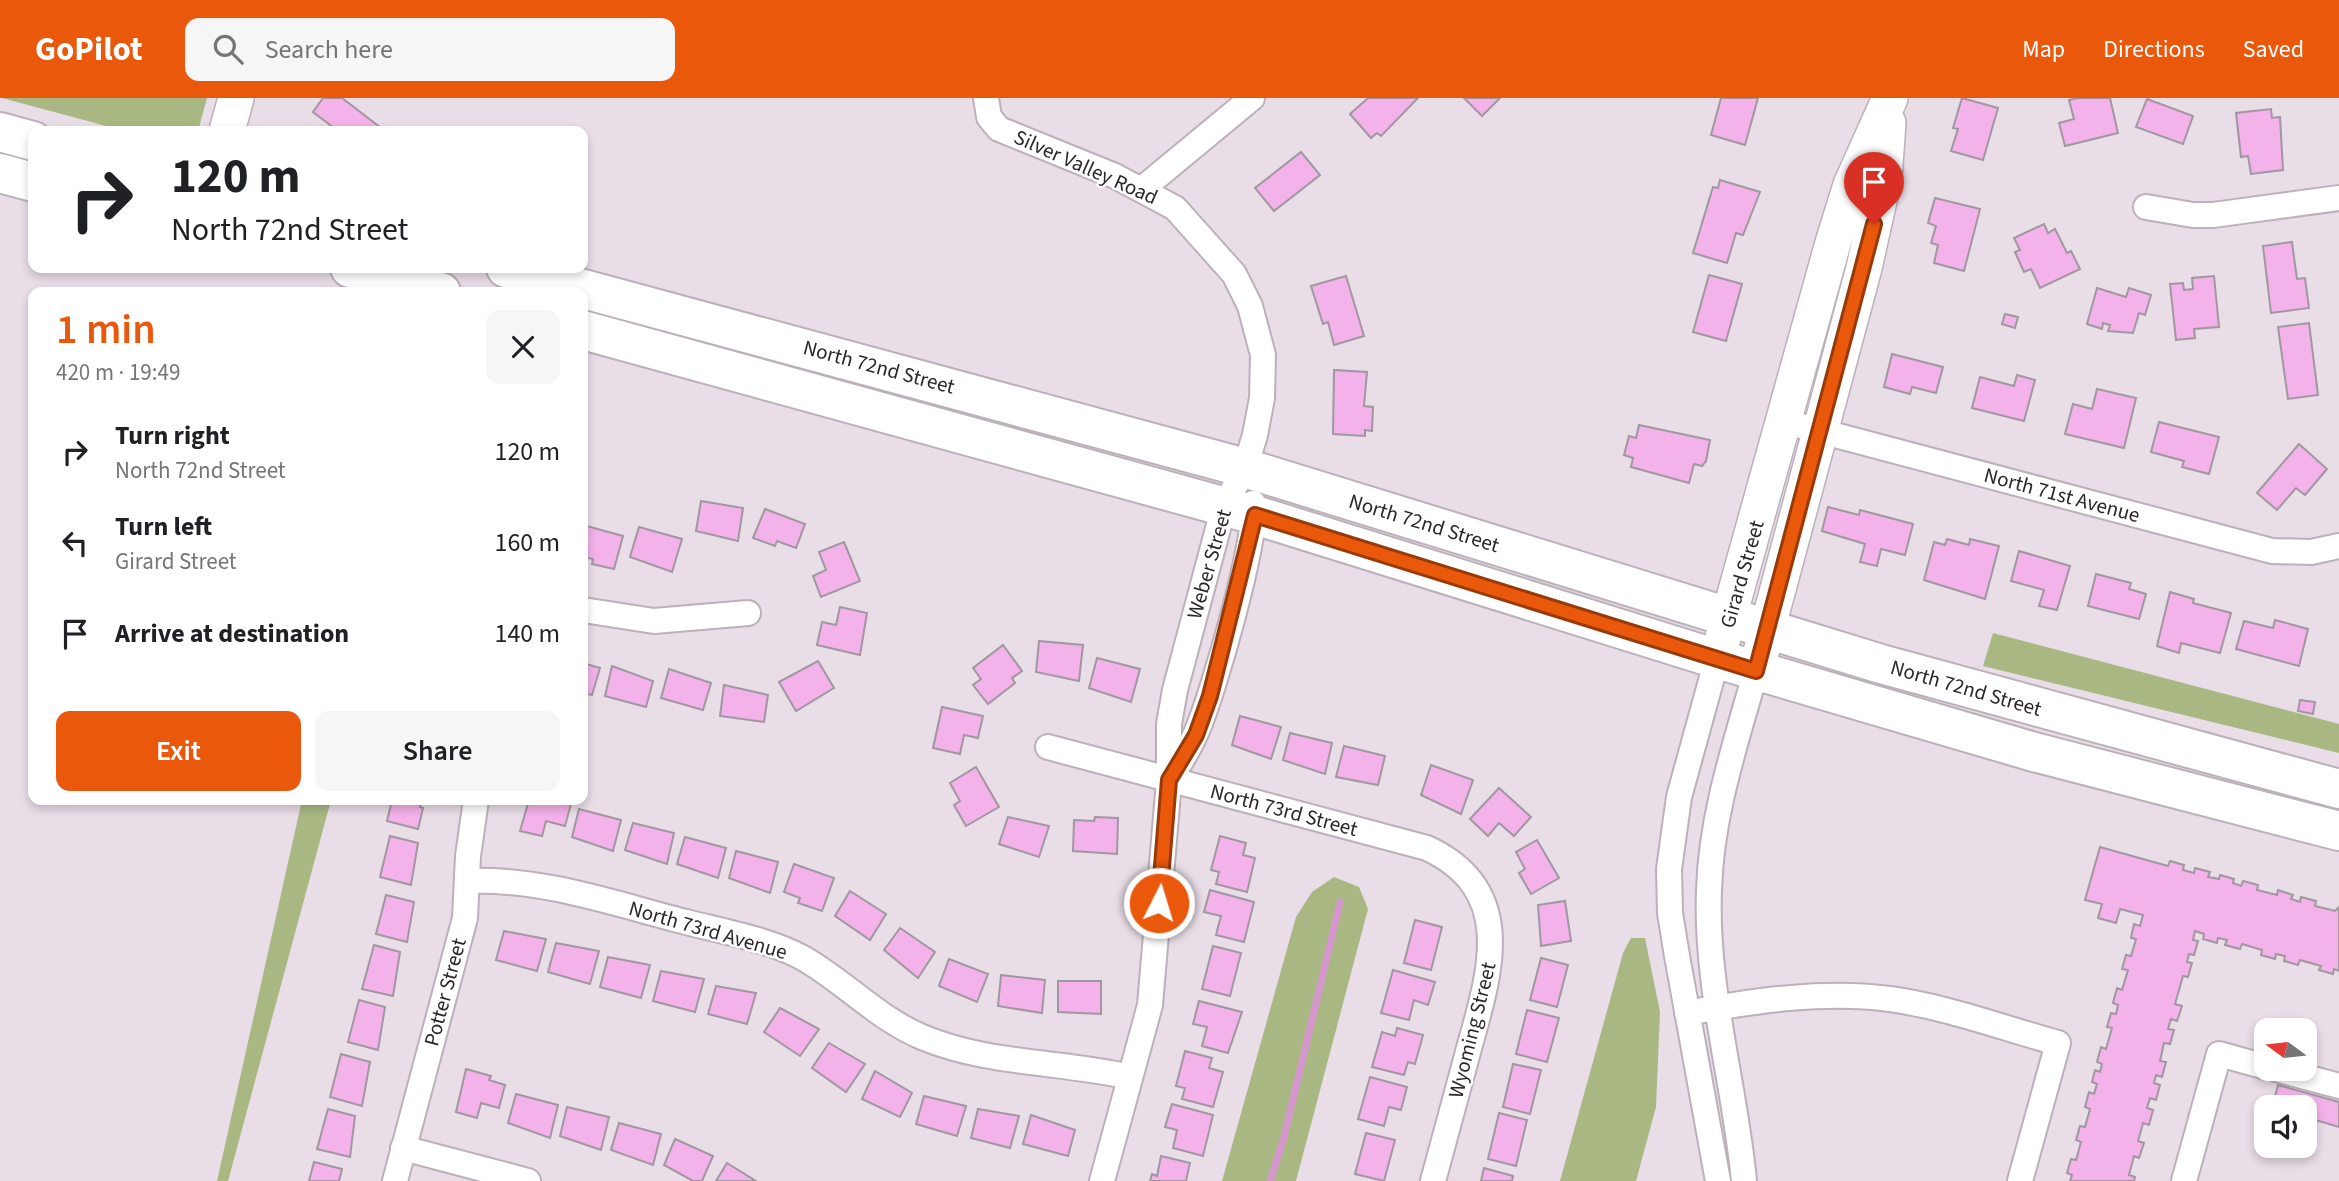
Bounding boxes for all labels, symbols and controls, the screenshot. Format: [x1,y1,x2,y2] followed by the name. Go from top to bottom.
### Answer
[185,18,675,81] search box
[35,26,143,73] text: GoPilot
[209,30,247,68] icon: search
[265,31,393,68] text: Search here
[2022,32,2065,67] text: Map
[2103,32,2205,67] text: Directions
[2243,32,2304,67] text: Saved
[1009,122,1163,212] street label: Silver Valley Road
[171,142,300,212] text: 120 m
[1844,152,1904,224] pin
[56,154,147,245] icon: right
[1855,163,1893,201] icon: arrive
[171,207,408,253] text: North 72nd Street
[56,300,156,360] text: 1 min
[486,310,560,384] button: close
[800,332,958,402] street label: North 72nd Street
[56,356,180,389] text: 420 m · 19:49
[115,417,230,454] text: Turn right
[56,433,94,471] icon: right
[494,433,560,470] text: 120 m
[115,454,286,487] text: North 72nd Street
[1981,460,2143,530] street label: North 71st Avenue
[1345,486,1503,560] street label: North 72nd Street
[1179,506,1239,622] street label: Weber Street
[115,508,212,545] text: Turn left
[1712,516,1772,632] street label: Girard Street
[56,524,94,562] icon: left
[494,524,560,561] text: 160 m
[115,545,237,578] text: Girard Street
[56,615,94,653] icon: arrive
[115,615,349,652] text: Arrive at destination
[494,615,560,652] text: 140 m
[1887,652,2045,724] street label: North 72nd Street
[56,711,301,791] button: Exit
[315,711,560,791] button: Share
[1207,776,1361,844] street label: North 73rd Street
[1122,866,1196,940] position arrow
[625,893,791,967] street label: North 73rd Avenue
[416,935,474,1049] street label: Potter Street
[1441,959,1503,1101] street label: Wyoming Street
[2254,1018,2317,1082] north arrow
[2254,1018,2317,1158] map controls
[2254,1095,2317,1158] button: sound

